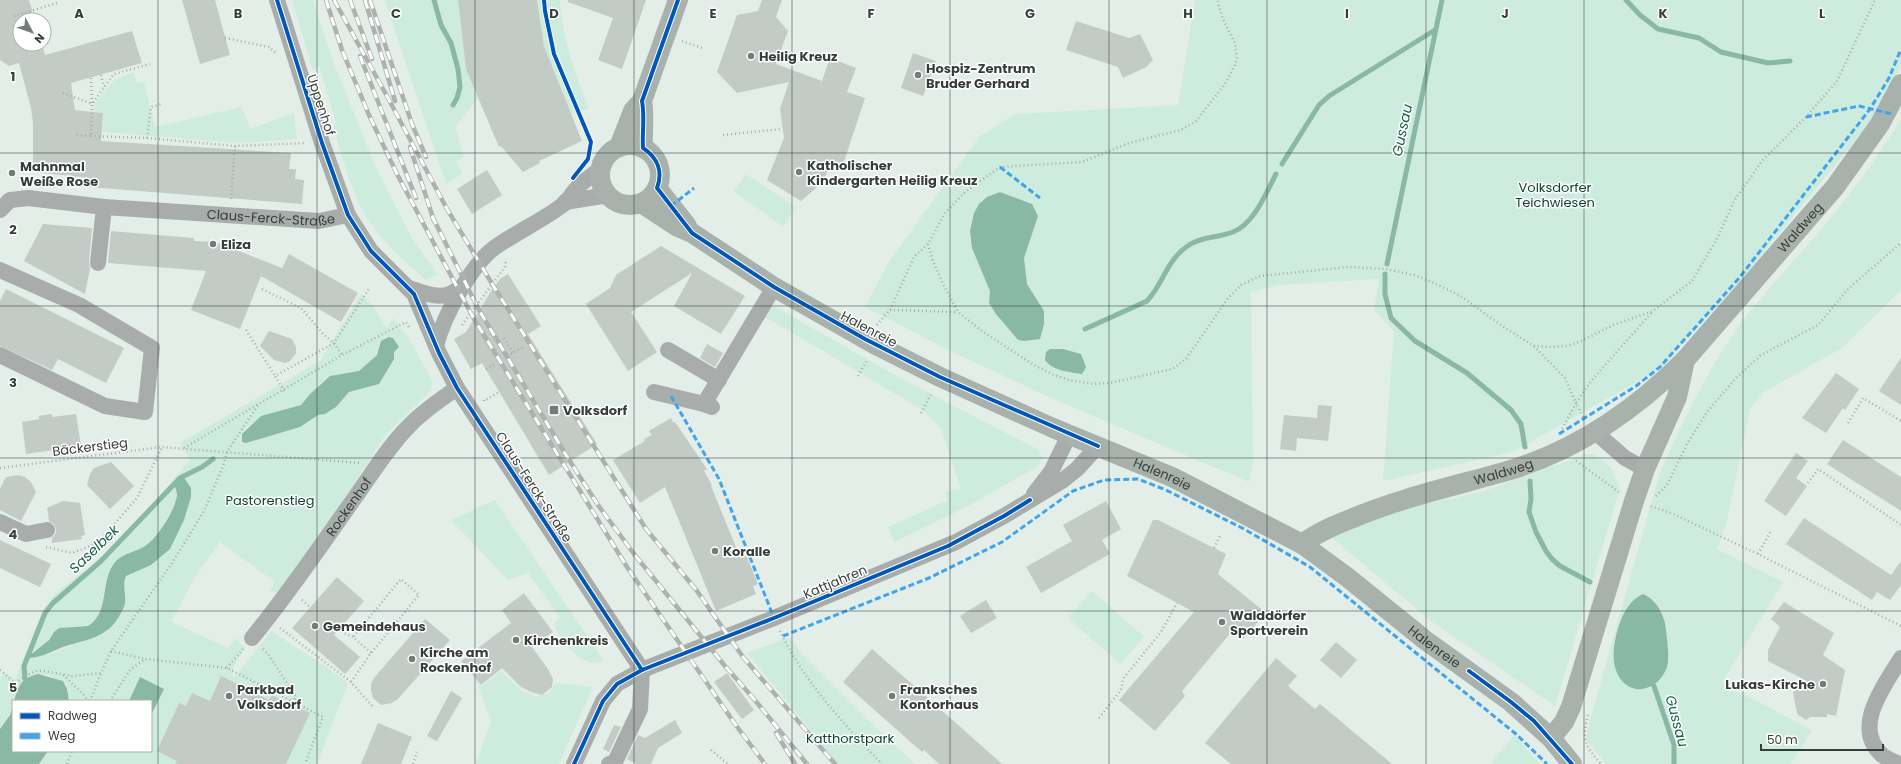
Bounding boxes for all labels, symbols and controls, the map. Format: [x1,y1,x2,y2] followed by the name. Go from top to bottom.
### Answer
[74,4,84,23] text: A
[234,4,243,23] text: B
[391,4,401,23] text: C
[549,4,559,23] text: D
[709,4,717,23] text: E
[867,4,875,23] text: F
[1025,4,1035,23] text: G
[1183,4,1193,23] text: H
[1345,4,1349,23] text: I
[1501,4,1509,23] text: J
[1658,4,1668,23] text: K
[1819,4,1825,23] text: L
[12,12,52,52] north arrow
[31,30,48,47] text: N
[759,47,838,66] place label: Heilig Kreuz
[746,51,756,61] marker: Heilig Kreuz
[926,59,1036,93] place label: Hospiz-Zentrum Bruder Gerhard
[11,67,15,86] text: 1
[913,70,923,80] marker: Hospiz-Zentrum Bruder Gerhard
[302,72,340,138] street label: Uppenhof
[1387,102,1417,158] water label: Gussau
[807,156,978,190] place label: Katholischer Kindergarten Heilig Kreuz
[20,157,98,191] place label: Mahnmal Weiße Rose
[794,167,804,177] marker: Katholischer Kindergarten Heilig Kreuz
[7,168,17,178] marker: Mahnmal Weiße Rose
[1515,178,1595,212] park label: Volksdorfer Teichwiesen
[1773,198,1827,257] street label: Waldweg
[206,204,337,230] street label: Claus-Ferck-Straße
[9,220,17,239] text: 2
[221,235,251,254] place label: Eliza
[208,239,218,249] marker: Eliza
[837,306,901,352] street label: Halenreie
[9,373,17,392] text: 3
[563,401,628,420] place label: Volksdorf
[548,404,560,416] marker: Volksdorf
[491,428,577,546] street label: Claus-Ferck-Straße
[51,433,129,461] street label: Bäckerstieg
[1131,453,1195,495] street label: Halenreie
[1472,453,1536,489] street label: Waldweg
[321,473,376,540] street label: Rockenhof
[226,491,314,510] park label: Pastorenstieg
[65,520,124,578] water label: Saselbek
[9,525,18,544] text: 4
[723,542,770,561] place label: Koralle
[710,546,720,556] marker: Koralle
[800,560,870,604] street label: Kattjahren
[1230,606,1308,640] place label: Walddörfer Sportverein
[323,617,426,636] place label: Gemeindehaus
[1217,617,1227,627] marker: Walddörfer Sportverein
[310,621,320,631] marker: Gemeindehaus
[1404,621,1465,672] street label: Halenreie
[524,631,609,650] place label: Kirchenkreis
[511,635,521,645] marker: Kirchenkreis
[420,643,491,677] place label: Kirche am Rockenhof
[407,654,417,664] marker: Kirche am Rockenhof
[1725,675,1815,694] place label: Lukas-Kirche
[9,678,17,697] text: 5
[1818,679,1828,689] marker: Lukas-Kirche
[237,680,302,714] place label: Parkbad Volksdorf
[900,680,979,714] place label: Franksches Kontorhaus
[224,691,234,701] marker: Parkbad Volksdorf
[887,691,897,701] marker: Franksches Kontorhaus
[1660,693,1694,749] water label: Gussau
[12,700,152,752] legend
[48,707,97,724] text: Radweg
[1761,726,1883,752] scale bar
[48,727,75,744] text: Weg
[806,729,894,748] park label: Katthorstpark
[1767,731,1798,748] text: 50 m

